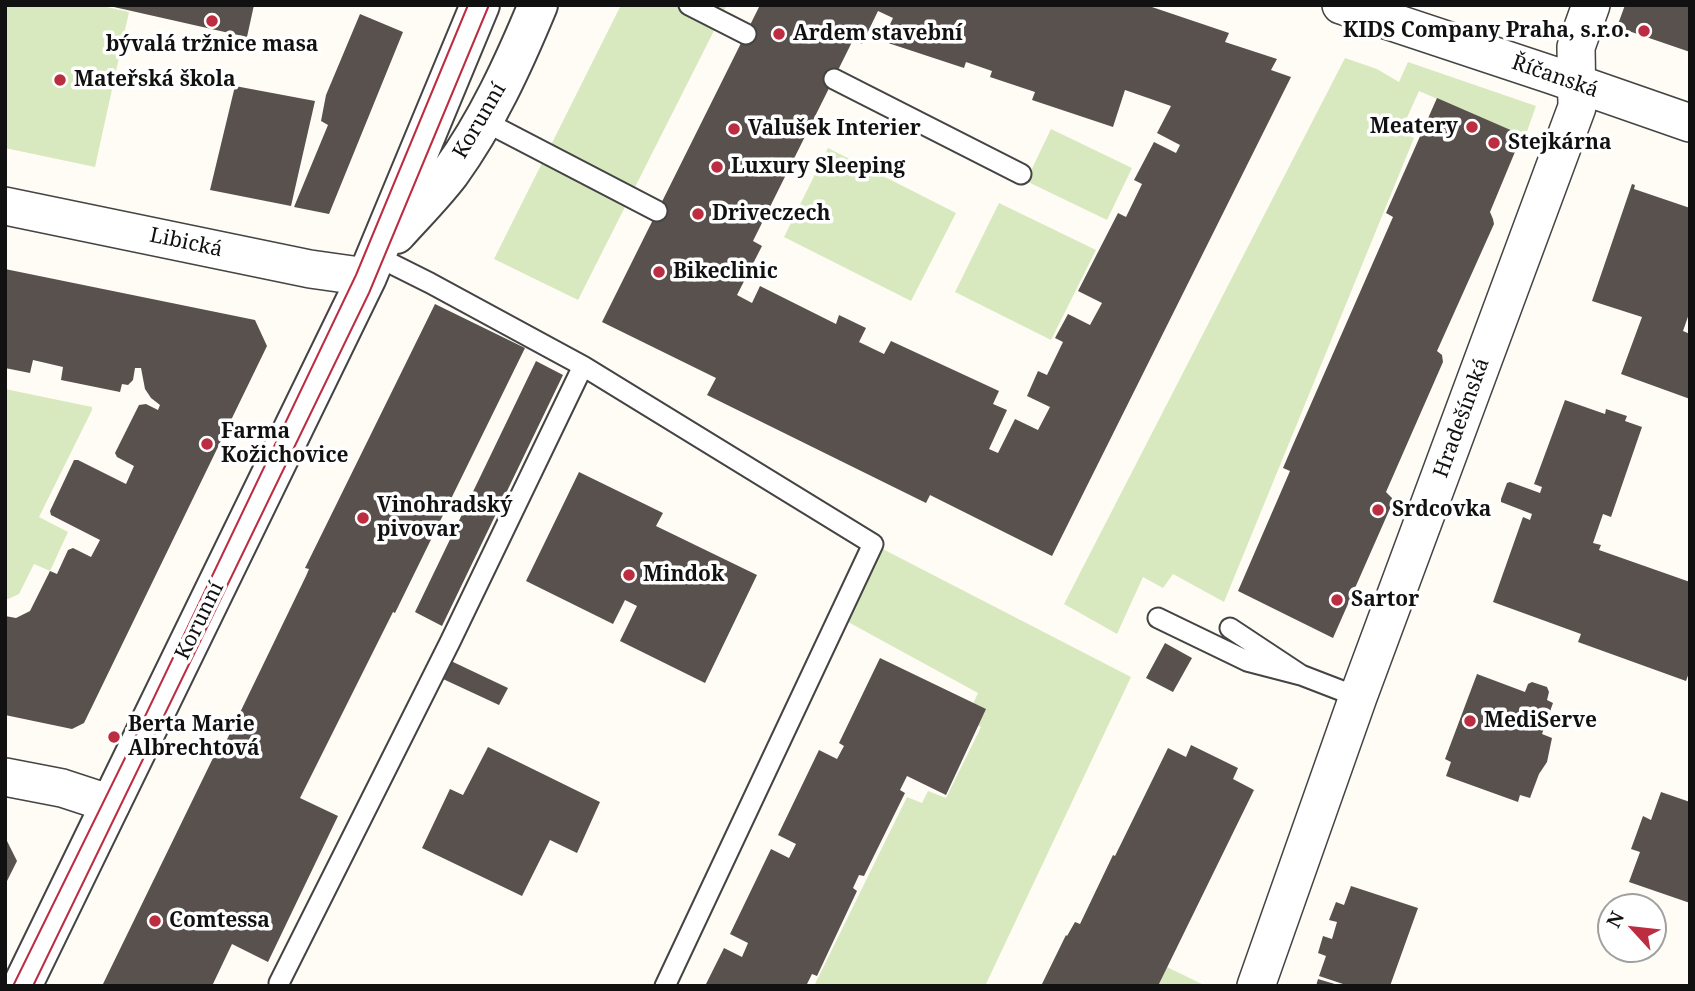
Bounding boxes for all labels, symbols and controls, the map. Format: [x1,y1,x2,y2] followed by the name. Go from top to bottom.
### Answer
[204,13,220,29] marker: bývalá tržnice masa
[1343,18,1630,44] place label: KIDS Company Praha, s.r.o.
[793,21,963,47] place label: Ardem stavební
[1636,23,1652,39] marker: KIDS Company Praha, s.r.o.
[771,26,787,42] marker: Ardem stavební
[106,32,318,58] place label: bývalá tržnice masa
[1508,50,1602,104] street label: Říčanská
[74,67,236,93] place label: Mateřská škola
[52,72,68,88] marker: Mateřská škola
[448,79,512,163] street label: Korunní
[1370,114,1458,140] place label: Meatery
[748,116,921,142] place label: Valušek Interier
[1464,119,1480,135] marker: Meatery
[726,121,742,137] marker: Valušek Interier
[1508,130,1611,156] place label: Stejkárna
[1486,135,1502,151] marker: Stejkárna
[731,154,905,180] place label: Luxury Sleeping
[709,159,725,175] marker: Luxury Sleeping
[712,201,830,227] place label: Driveczech
[690,206,706,222] marker: Driveczech
[147,223,225,263] street label: Libická
[673,259,778,285] place label: Bikeclinic
[651,264,667,280] marker: Bikeclinic
[1429,355,1495,481] street label: Hradešínská
[221,419,349,469] place label: Farma Kožichovice
[199,436,215,452] marker: Farma Kožichovice
[377,493,512,543] place label: Vinohradský pivovar
[1392,497,1491,523] place label: Srdcovka
[1370,502,1386,518] marker: Srdcovka
[355,510,371,526] marker: Vinohradský pivovar
[643,562,724,588] place label: Mindok
[621,567,637,583] marker: Mindok
[170,578,230,664] street label: Korunní
[1351,587,1419,613] place label: Sartor
[1329,592,1345,608] marker: Sartor
[1484,708,1597,734] place label: MediServe
[128,712,260,762] place label: Berta Marie Albrechtová
[1462,713,1478,729] marker: MediServe
[106,729,122,745] marker: Berta Marie Albrechtová
[1597,893,1667,963] north arrow
[1600,907,1630,932] text: N
[169,908,270,934] place label: Comtessa
[147,913,163,929] marker: Comtessa

